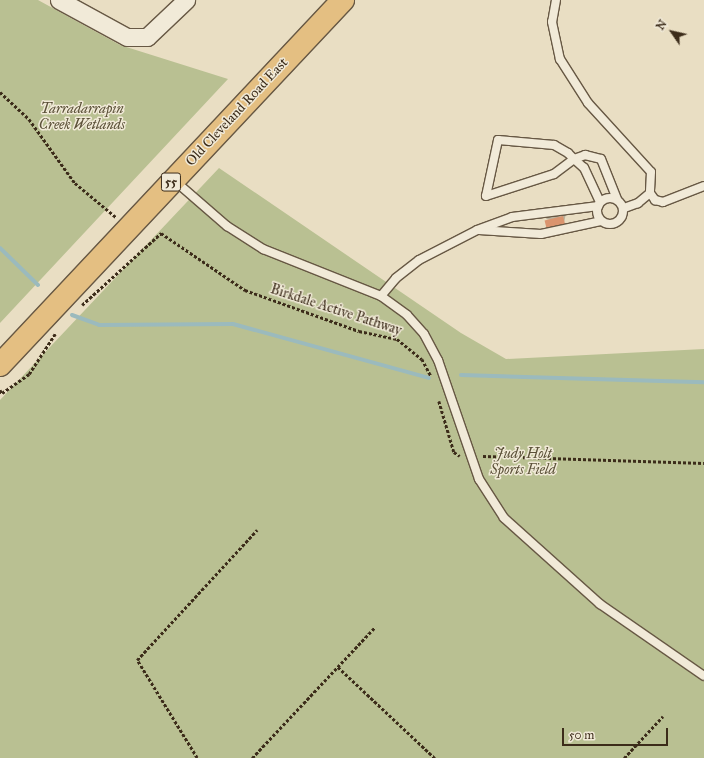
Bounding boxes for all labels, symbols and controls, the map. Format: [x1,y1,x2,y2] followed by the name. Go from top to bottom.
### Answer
[652,12,692,52] north arrow
[654,18,670,33] text: N
[182,54,292,170] street label: Old Cleveland Road East
[39,101,125,134] park label: Tarradarrapin Creek Wetlands
[160,171,182,193] road number: 55
[268,281,404,339] street label: Birkdale Active Pathway
[490,446,556,478] park label: Judy Holt Sports Field
[564,720,670,746] scale bar
[569,728,594,742] text: 50 m

